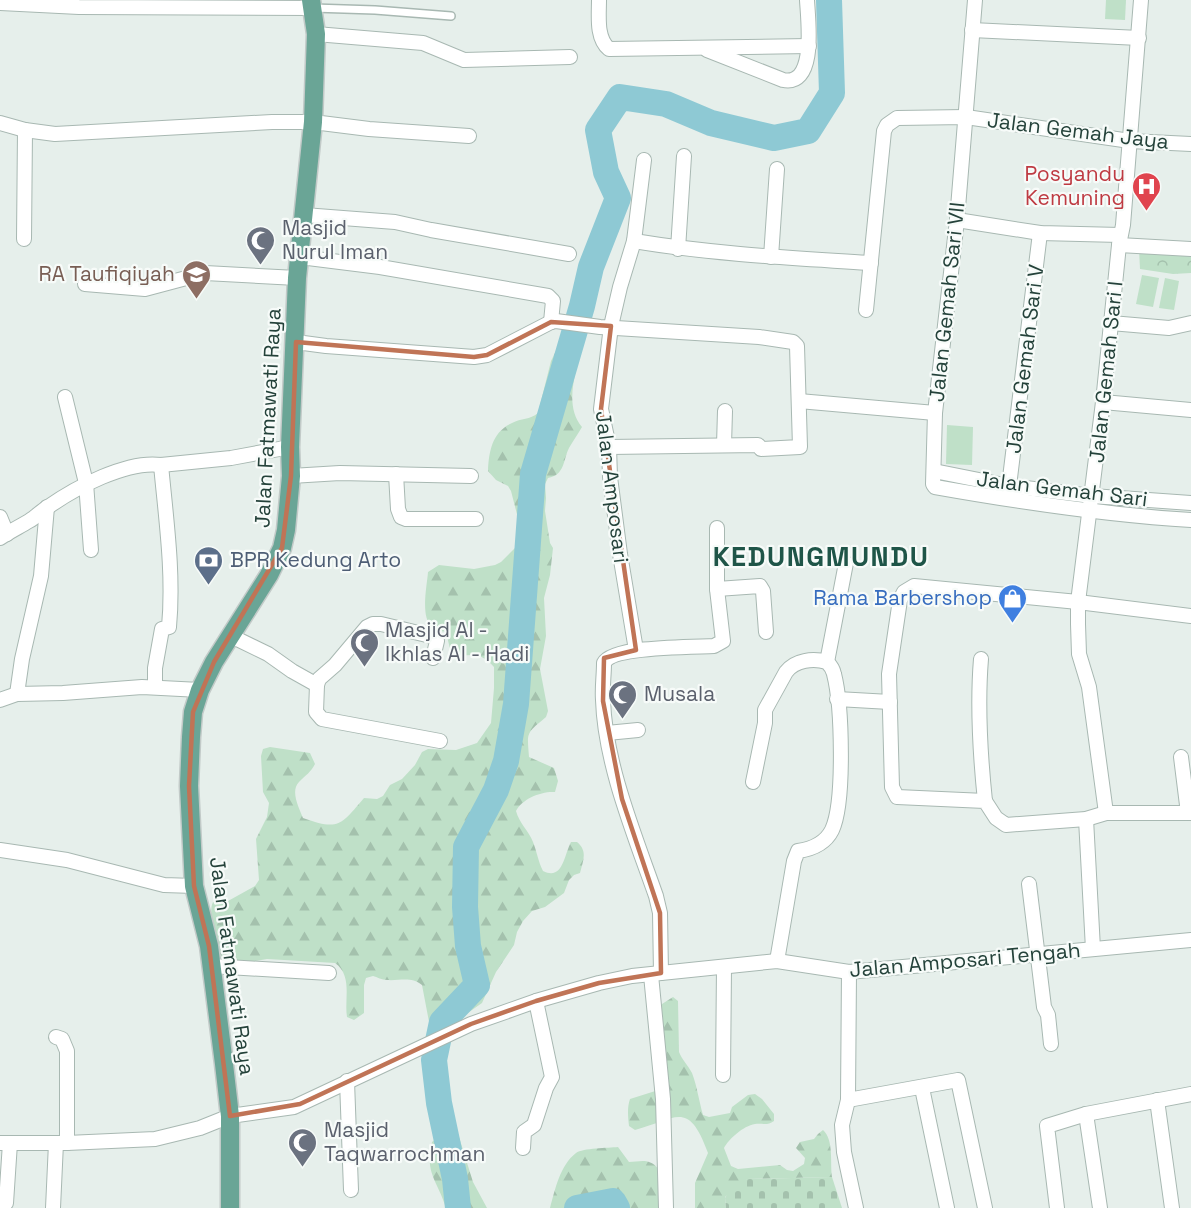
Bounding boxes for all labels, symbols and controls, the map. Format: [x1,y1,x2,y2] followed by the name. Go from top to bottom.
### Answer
[986,106,1170,155] street label: Jalan Gemah Jaya
[1024,160,1125,211] place label: Posyandu Kemuning
[1130,170,1162,212] hospital icon: Posyandu Kemuning
[923,201,970,403] street label: Jalan Gemah Sari VII
[282,214,388,265] place label: Masjid Nurul Iman
[245,224,277,266] mosque icon: Masjid Nurul Iman
[180,258,212,300] school or university icon: RA Taufiqiyah
[38,260,175,287] place label: RA Taufiqiyah
[1000,263,1049,455] street label: Jalan Gemah Sari V
[1083,280,1128,464] street label: Jalan Gemah Sari I
[248,307,287,528] street label: Jalan Fatmawati Raya
[590,409,635,565] street label: Jalan Amposari
[975,465,1149,512] street label: Jalan Gemah Sari
[713,539,929,574] district label: KEDUNGMUNDU
[193,544,225,586] bank icon: BPR Kedung Arto
[230,546,401,573] place label: BPR Kedung Arto
[997,582,1029,624] shop icon: Rama Barbershop
[813,584,992,611] place label: Rama Barbershop
[385,616,529,667] place label: Masjid Al - Ikhlas Al - Hadi
[348,626,380,668] mosque icon: Masjid Al - Ikhlas Al - Hadi
[607,678,639,720] mosque icon: Musala
[644,680,715,707] place label: Musala
[204,855,261,1077] street label: Jalan Fatmawati Raya
[848,936,1082,983] street label: Jalan Amposari Tengah
[324,1116,485,1167] place label: Masjid Taqwarrochman
[287,1126,319,1168] mosque icon: Masjid Taqwarrochman

